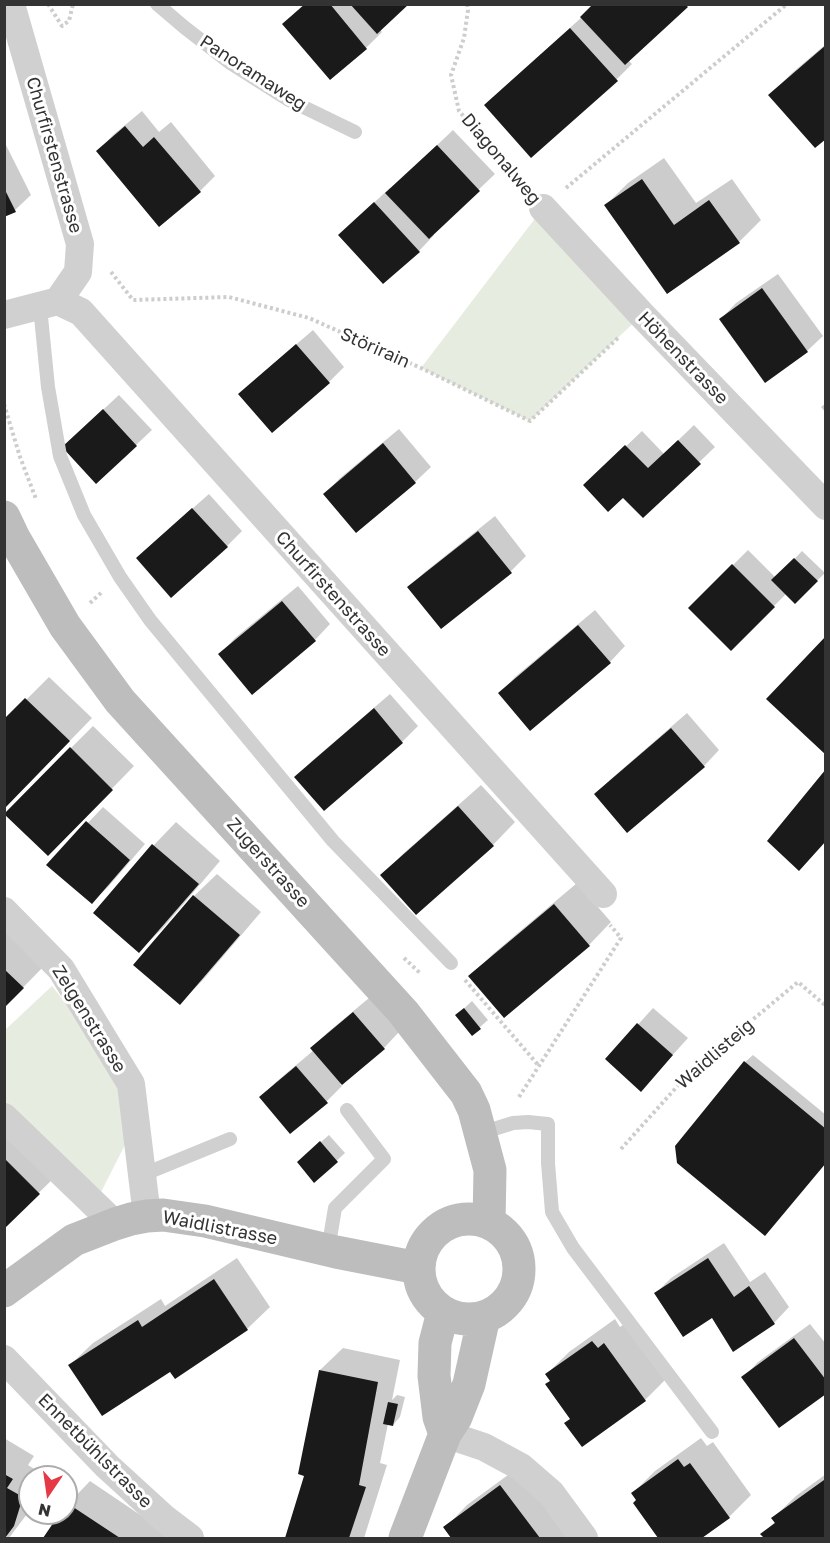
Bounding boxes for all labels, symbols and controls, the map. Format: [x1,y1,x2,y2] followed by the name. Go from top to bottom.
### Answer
[196,31,310,115] street label: Panoramaweg
[21,74,87,236] street label: Churfirstenstrasse
[457,109,545,209] street label: Diagonalweg
[633,307,733,409] street label: Höhenstrasse
[337,323,413,373] street label: Störirain
[271,527,395,661] street label: Churfirstenstrasse
[222,814,314,912] street label: Zugerstrasse
[47,961,131,1077] street label: Zelgenstrasse
[672,1014,758,1094] street label: Waidlisteig
[161,1206,279,1250] street label: Waidlistrasse
[33,1389,157,1513] street label: Ennetbühlstrasse
[18,1465,78,1525] north arrow
[36,1499,53,1522] text: N

